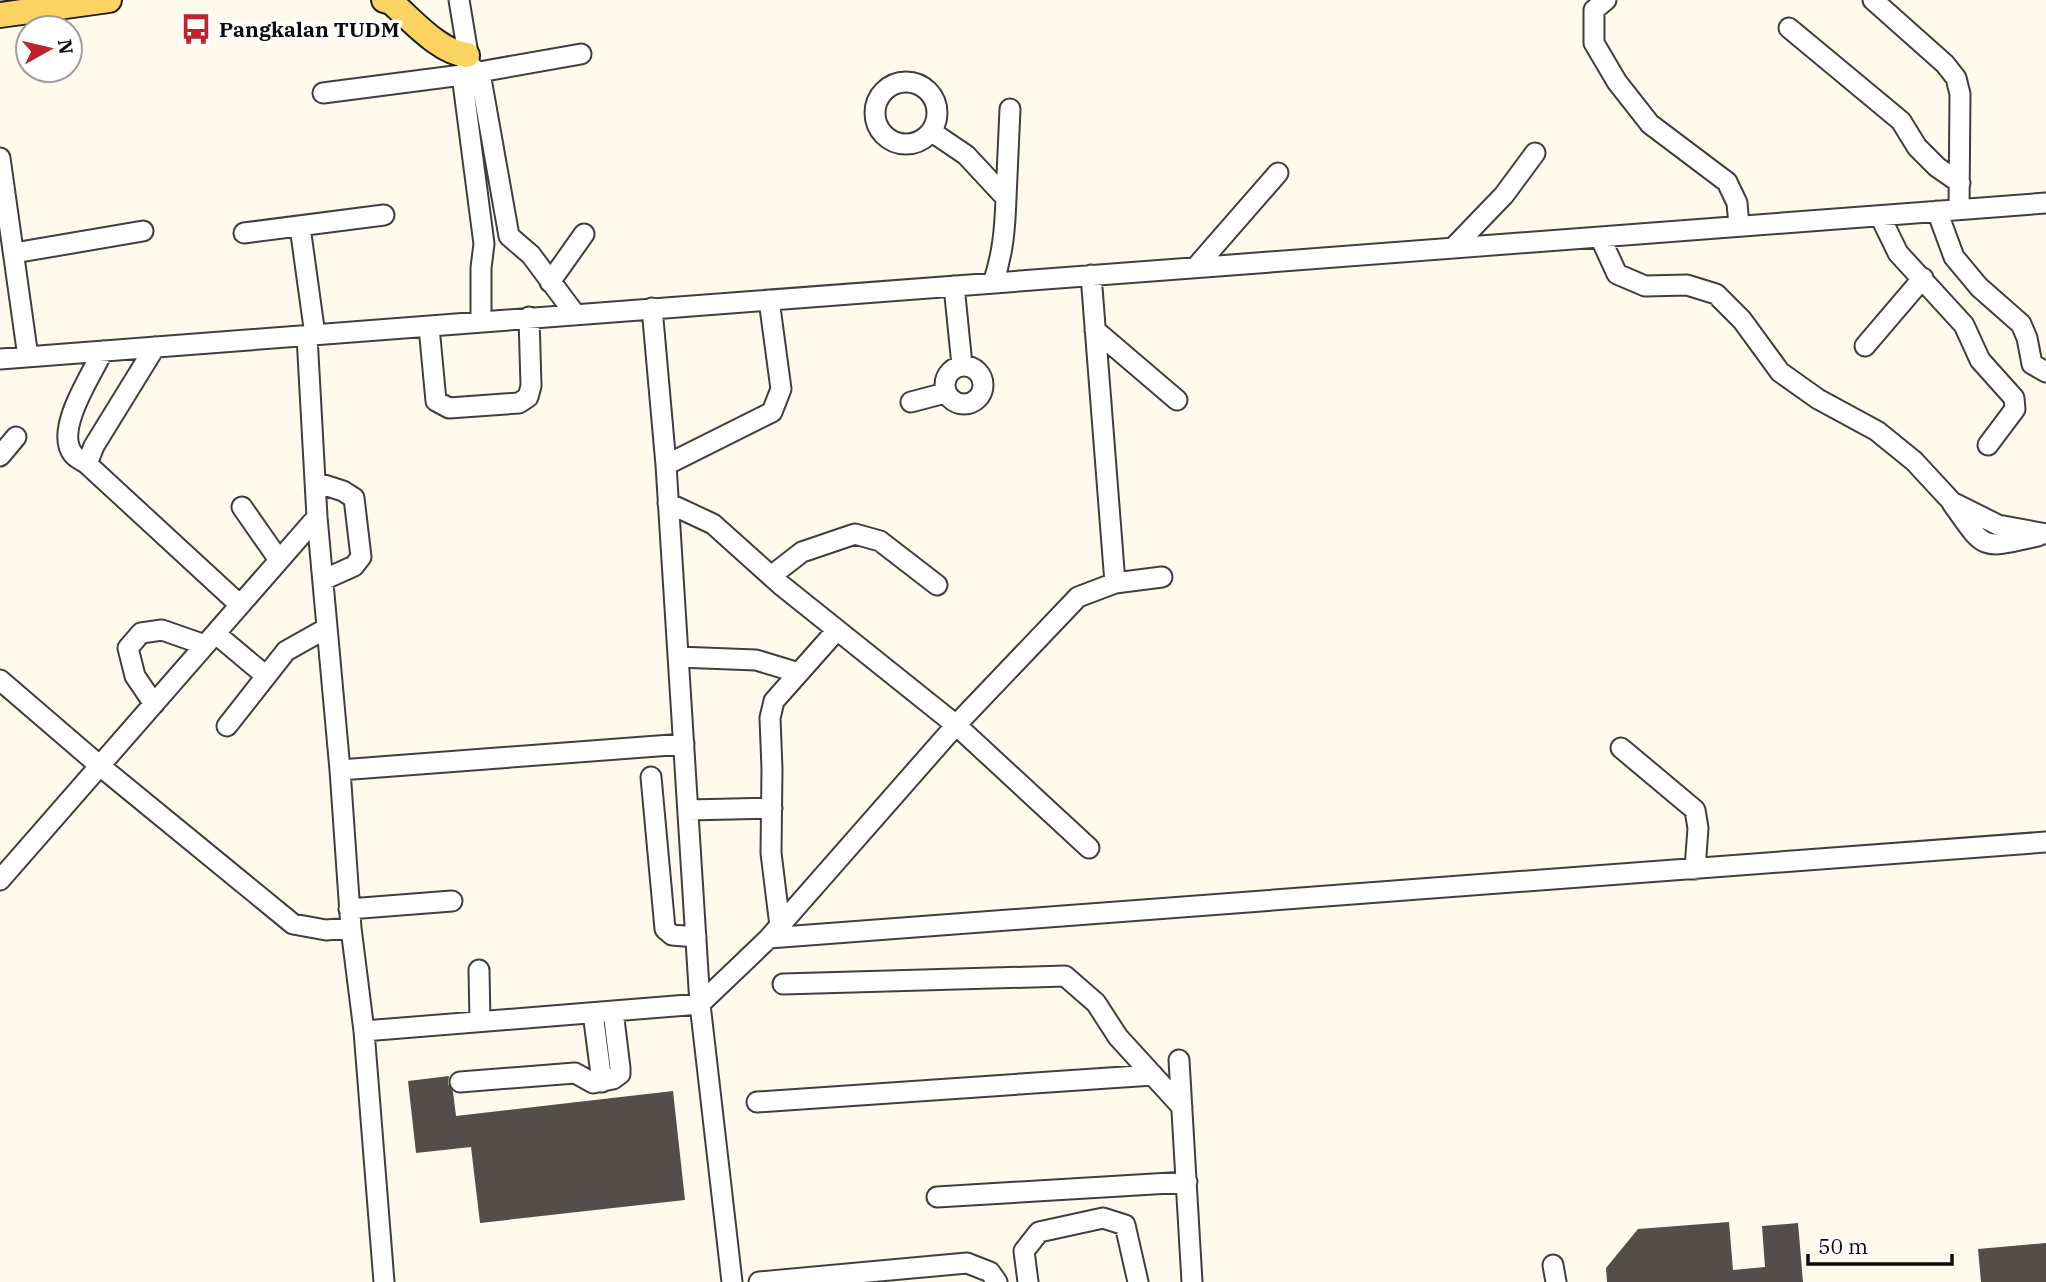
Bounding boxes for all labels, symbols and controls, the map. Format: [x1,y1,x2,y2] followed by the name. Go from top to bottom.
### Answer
[179,12,213,46] bus stop icon: Pangkalan TUDM
[14,14,84,84] north arrow
[219,15,399,43] place label: Pangkalan TUDM
[53,38,79,56] text: N
[1808,1222,1952,1266] scale bar
[1818,1232,1868,1260] text: 50 m

